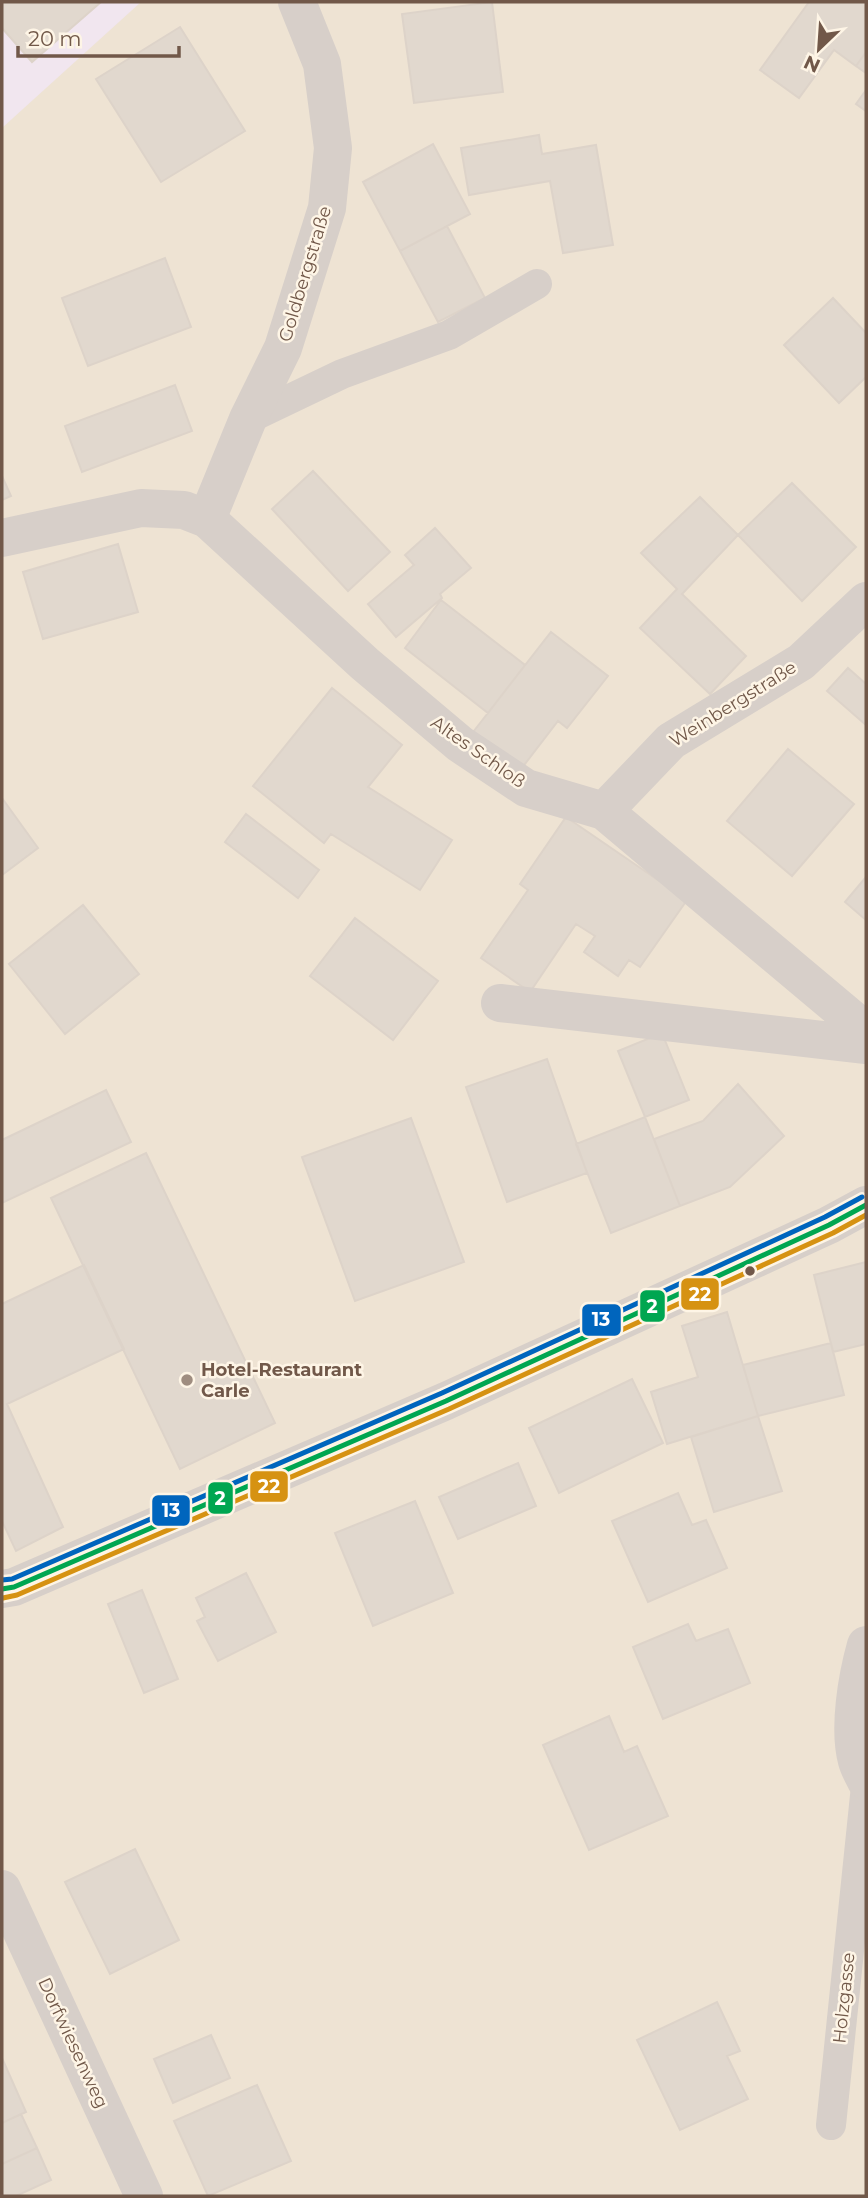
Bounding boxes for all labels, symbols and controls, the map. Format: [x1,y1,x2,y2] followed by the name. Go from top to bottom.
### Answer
[18,14,178,58] scale bar
[784,14,854,84] north arrow
[28,26,82,51] text: 20 m
[800,50,824,78] text: N
[274,203,336,345] street label: Goldbergstraße
[666,656,801,752] street label: Weinbergstraße
[427,711,529,793] street label: Altes Schloß
[743,1264,757,1278] unlabelled marker
[680,1277,720,1311] line badge: 22
[689,1283,711,1306] text: 22
[639,1289,666,1323] line badge: 2
[646,1295,658,1318] text: 2
[581,1303,622,1337] line badge: 13
[592,1308,610,1331] text: 13
[201,1359,362,1402] place label: Hotel-Restaurant Carle
[179,1372,195,1388] marker: Hotel-Restaurant Carle
[249,1470,289,1503] line badge: 22
[258,1475,280,1498] text: 22
[207,1481,234,1515] line badge: 2
[214,1487,226,1510] text: 2
[151,1494,191,1527] line badge: 13
[162,1499,180,1522] text: 13
[828,1951,860,2045] street label: Holzgasse
[33,1974,113,2112] street label: Dorfwiesenweg

